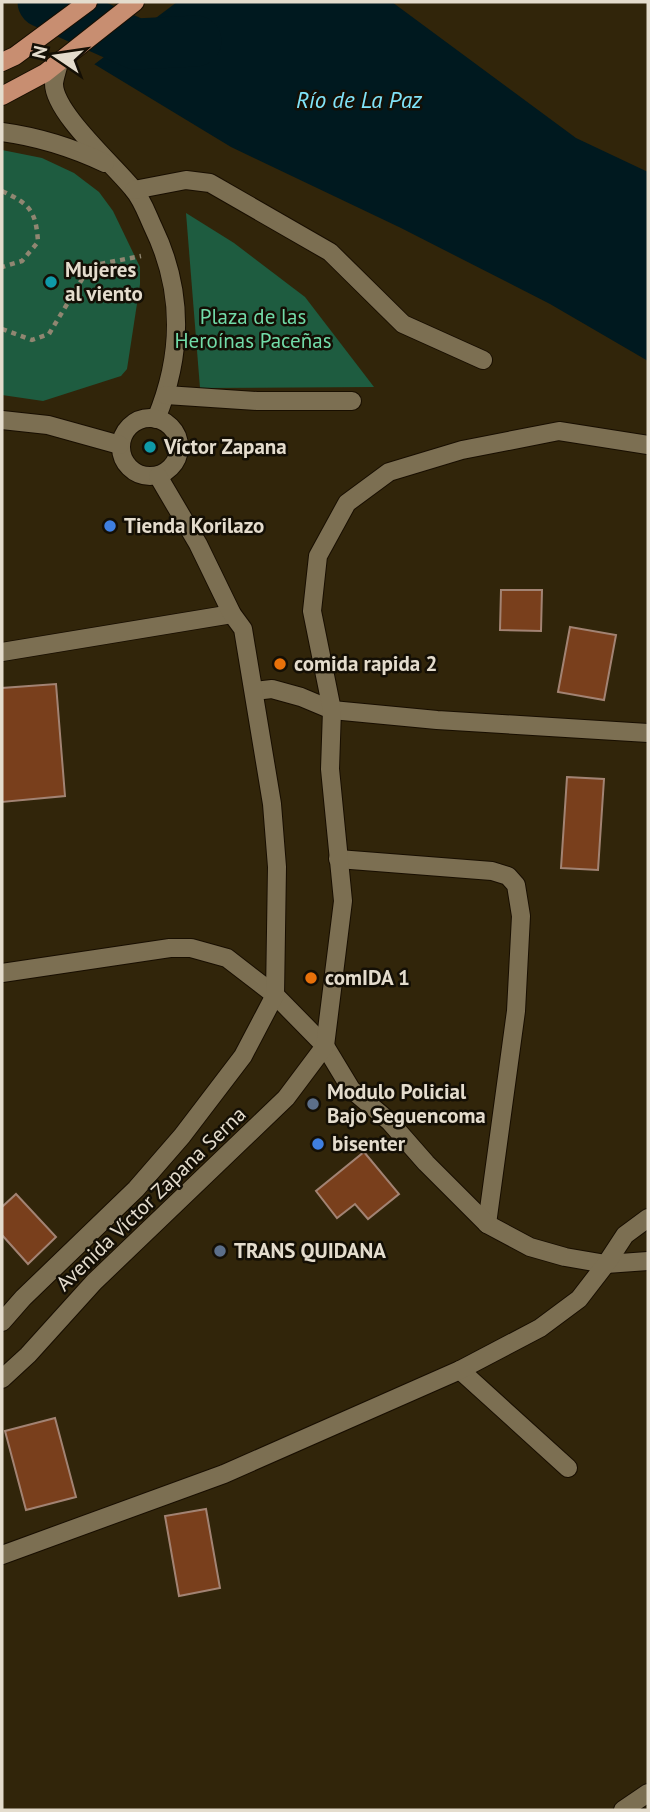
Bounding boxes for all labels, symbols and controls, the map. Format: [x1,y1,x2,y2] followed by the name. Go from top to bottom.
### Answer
[21,21,91,91] north arrow
[26,43,53,61] text: N
[296,85,423,114] water label: Río de La Paz
[65,256,143,307] place label: Mujeres al viento
[43,274,59,290] marker: Mujeres al viento
[175,303,331,354] park label: Plaza de las Heroínas Paceñas
[163,433,287,460] place label: Víctor Zapana
[142,439,158,455] marker: Víctor Zapana
[124,512,264,539] place label: Tienda Korilazo
[102,518,118,534] marker: Tienda Korilazo
[294,650,437,677] place label: comida rapida 2
[272,656,288,672] marker: comida rapida 2
[325,964,410,991] place label: comIDA 1
[303,970,319,986] marker: comIDA 1
[327,1078,486,1129] place label: Modulo Policial Bajo Seguencoma
[305,1096,321,1112] marker: Modulo Policial Bajo Seguencoma
[50,1101,251,1297] street label: Avenida Víctor Zapana Serna
[332,1130,406,1157] place label: bisenter
[310,1136,326,1152] marker: bisenter
[234,1237,386,1264] place label: TRANS QUIDANA
[212,1243,228,1259] marker: TRANS QUIDANA

